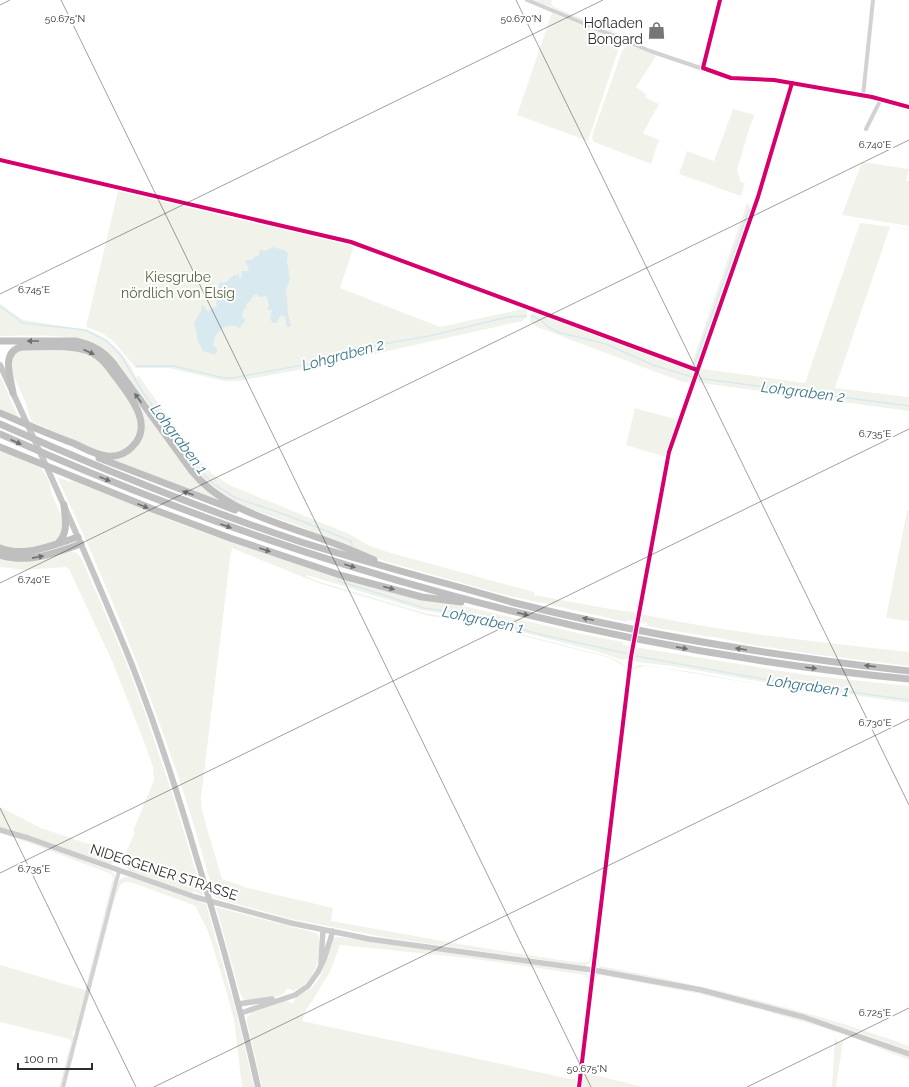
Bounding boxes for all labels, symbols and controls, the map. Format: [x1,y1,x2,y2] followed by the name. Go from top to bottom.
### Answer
[45,13,85,24] text: 50.675°N
[500,13,542,24] text: 50.670°N
[584,15,643,47] place label: Hofladen Bongard
[646,21,666,41] shop icon: Hofladen Bongard
[859,139,891,150] text: 6.740°E
[121,269,235,301] park label: Kiesgrube nördlich von Elsig
[18,284,50,295] text: 6.745°E
[300,335,387,375] water label: Lohgraben 2
[26,338,39,344] one-way arrow
[83,349,94,355] one-way arrow
[760,378,846,406] water label: Lohgraben 2
[134,392,143,403] one-way arrow
[147,400,211,478] water label: Lohgraben 1
[859,428,891,439] text: 6.735°E
[11,439,23,445] one-way arrow
[99,477,111,483] one-way arrow
[181,489,193,495] one-way arrow
[137,503,149,509] one-way arrow
[221,523,233,529] one-way arrow
[259,547,271,553] one-way arrow
[32,553,44,559] one-way arrow
[344,563,356,569] one-way arrow
[18,574,50,585] text: 6.740°E
[383,586,395,592] one-way arrow
[441,603,525,637] water label: Lohgraben 1
[517,611,529,617] one-way arrow
[582,616,594,622] one-way arrow
[676,645,688,651] one-way arrow
[735,646,748,652] one-way arrow
[864,663,876,669] one-way arrow
[805,665,817,671] one-way arrow
[766,671,850,701] water label: Lohgraben 1
[858,717,892,728] text: 6.730°E
[88,841,240,903] street label: NIDEGGENER STRASSE
[18,863,50,874] text: 6.735°E
[859,1007,891,1018] text: 6.725°E
[18,1045,92,1071] scale bar
[24,1052,58,1066] text: 100 m
[567,1063,607,1074] text: 50.675°N

